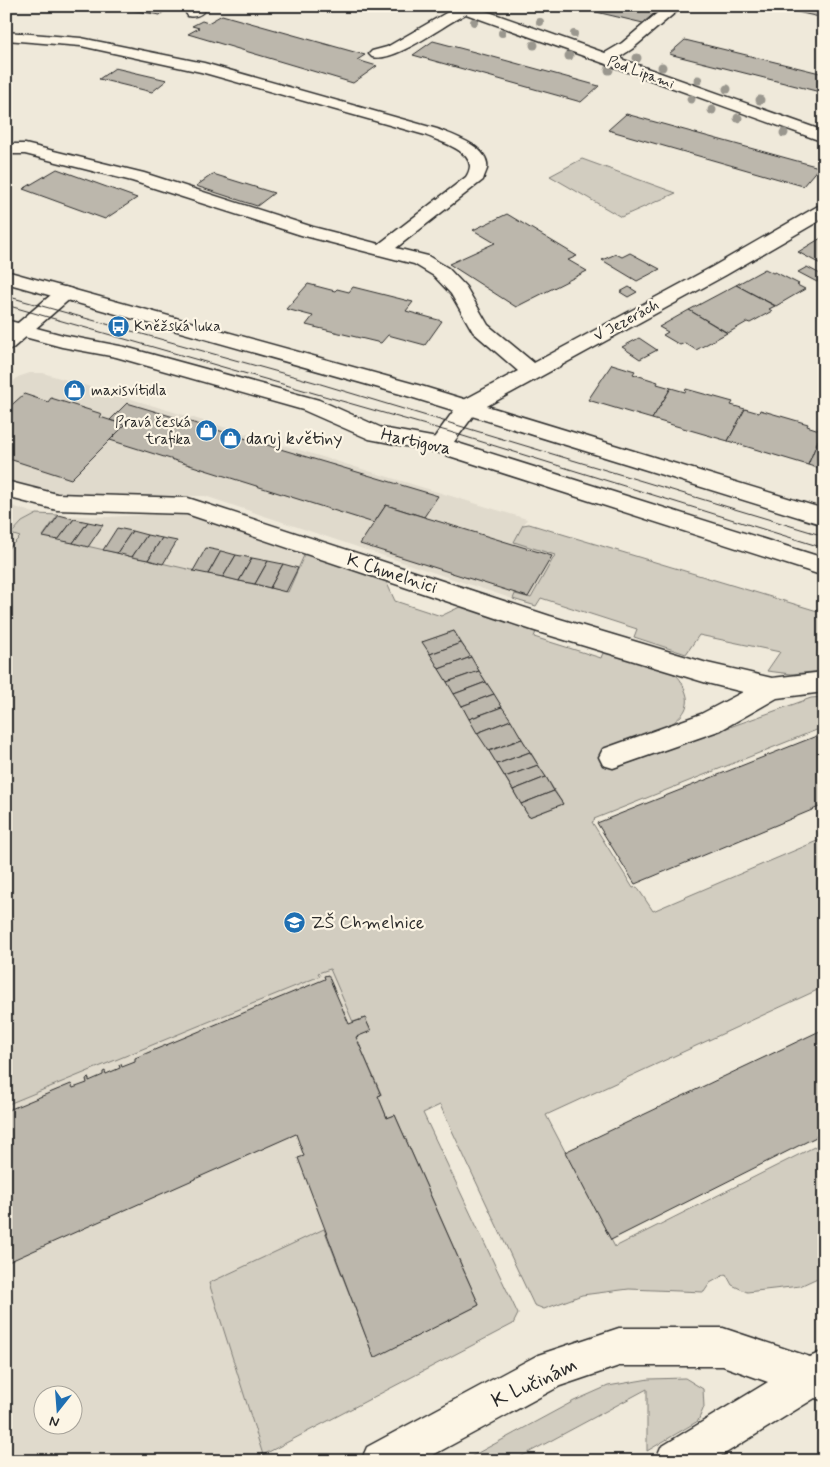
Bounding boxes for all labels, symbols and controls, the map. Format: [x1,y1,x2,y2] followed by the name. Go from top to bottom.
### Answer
[604,52,677,94] street label: Pod Lipami
[590,295,663,346] street label: V Jezerách
[106,314,130,338] bus stop icon: Kněžská luka
[134,317,220,337] place label: Kněžská luka
[63,378,87,402] shop icon: maxisvítidla
[91,381,167,401] place label: maxisvítidla
[115,413,191,450] place label: Pravá česká trafika
[195,419,219,443] shop icon: Pravá česká trafika
[378,423,453,461] street label: Hartigova
[218,426,242,450] shop icon: daruj květiny
[246,427,342,451] place label: daruj květiny
[343,548,440,600] street label: K Chmelnici
[283,910,307,934] school or university icon: ZŠ Chmelnice
[311,911,424,935] place label: ZŠ Chmelnice
[487,1351,582,1415] street label: K Lučinám
[32,1384,82,1434] north arrow
[47,1412,62,1431] text: N

